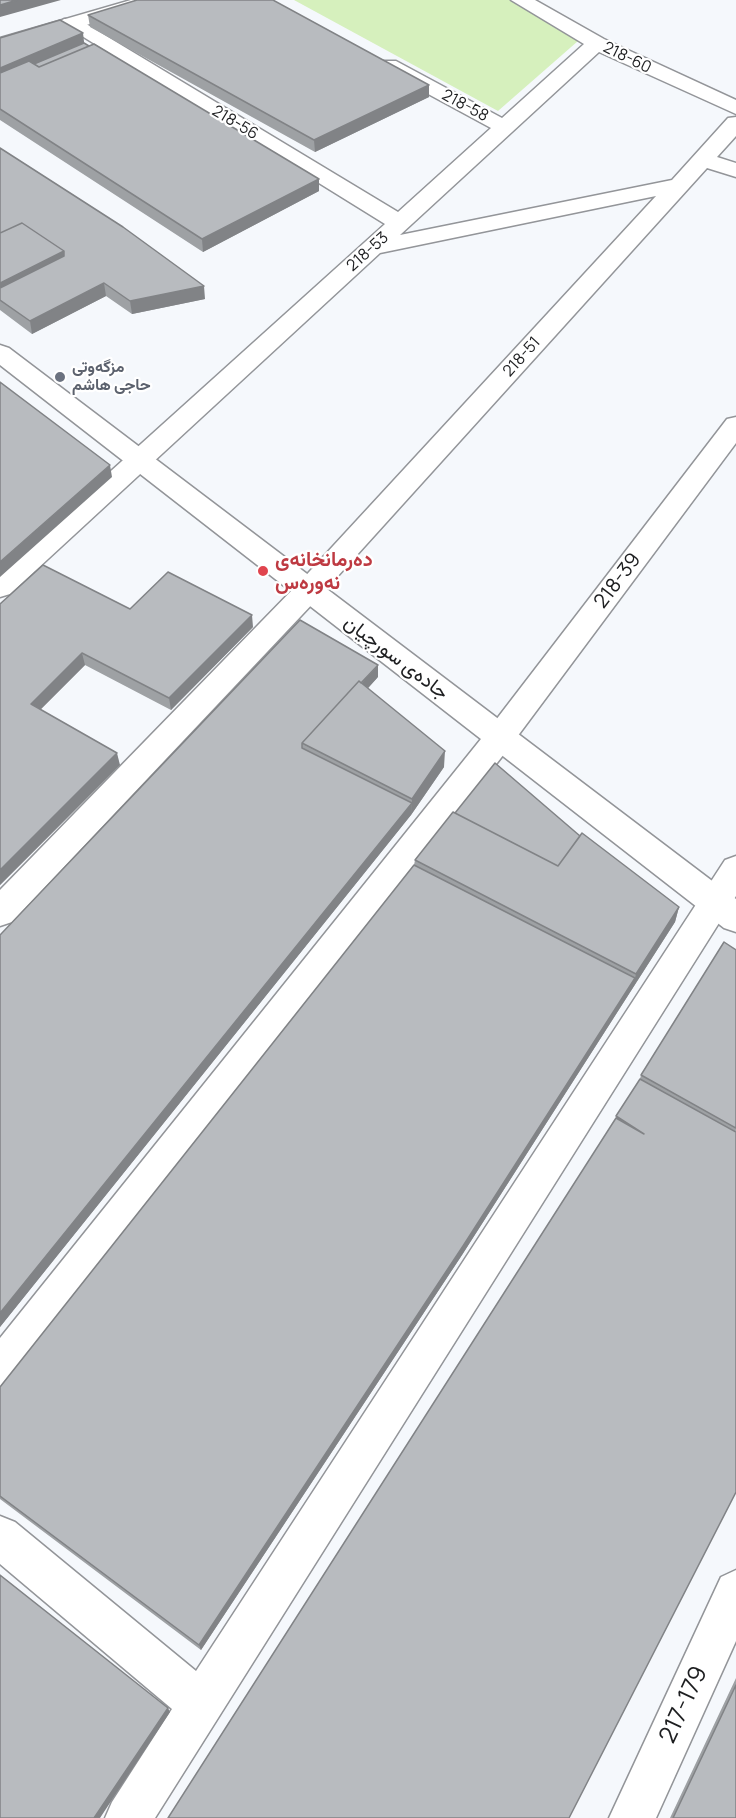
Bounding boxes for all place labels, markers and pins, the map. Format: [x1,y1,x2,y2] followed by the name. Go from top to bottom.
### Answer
[72,358,151,396] place label: مزگەوتی حاجی هاشم
[53,370,67,384] marker: مزگەوتی حاجی هاشم
[275,548,373,595] place label: دەرمانخانەی نەورەس
[256,564,270,578] marker: دەرمانخانەی نەورەس

